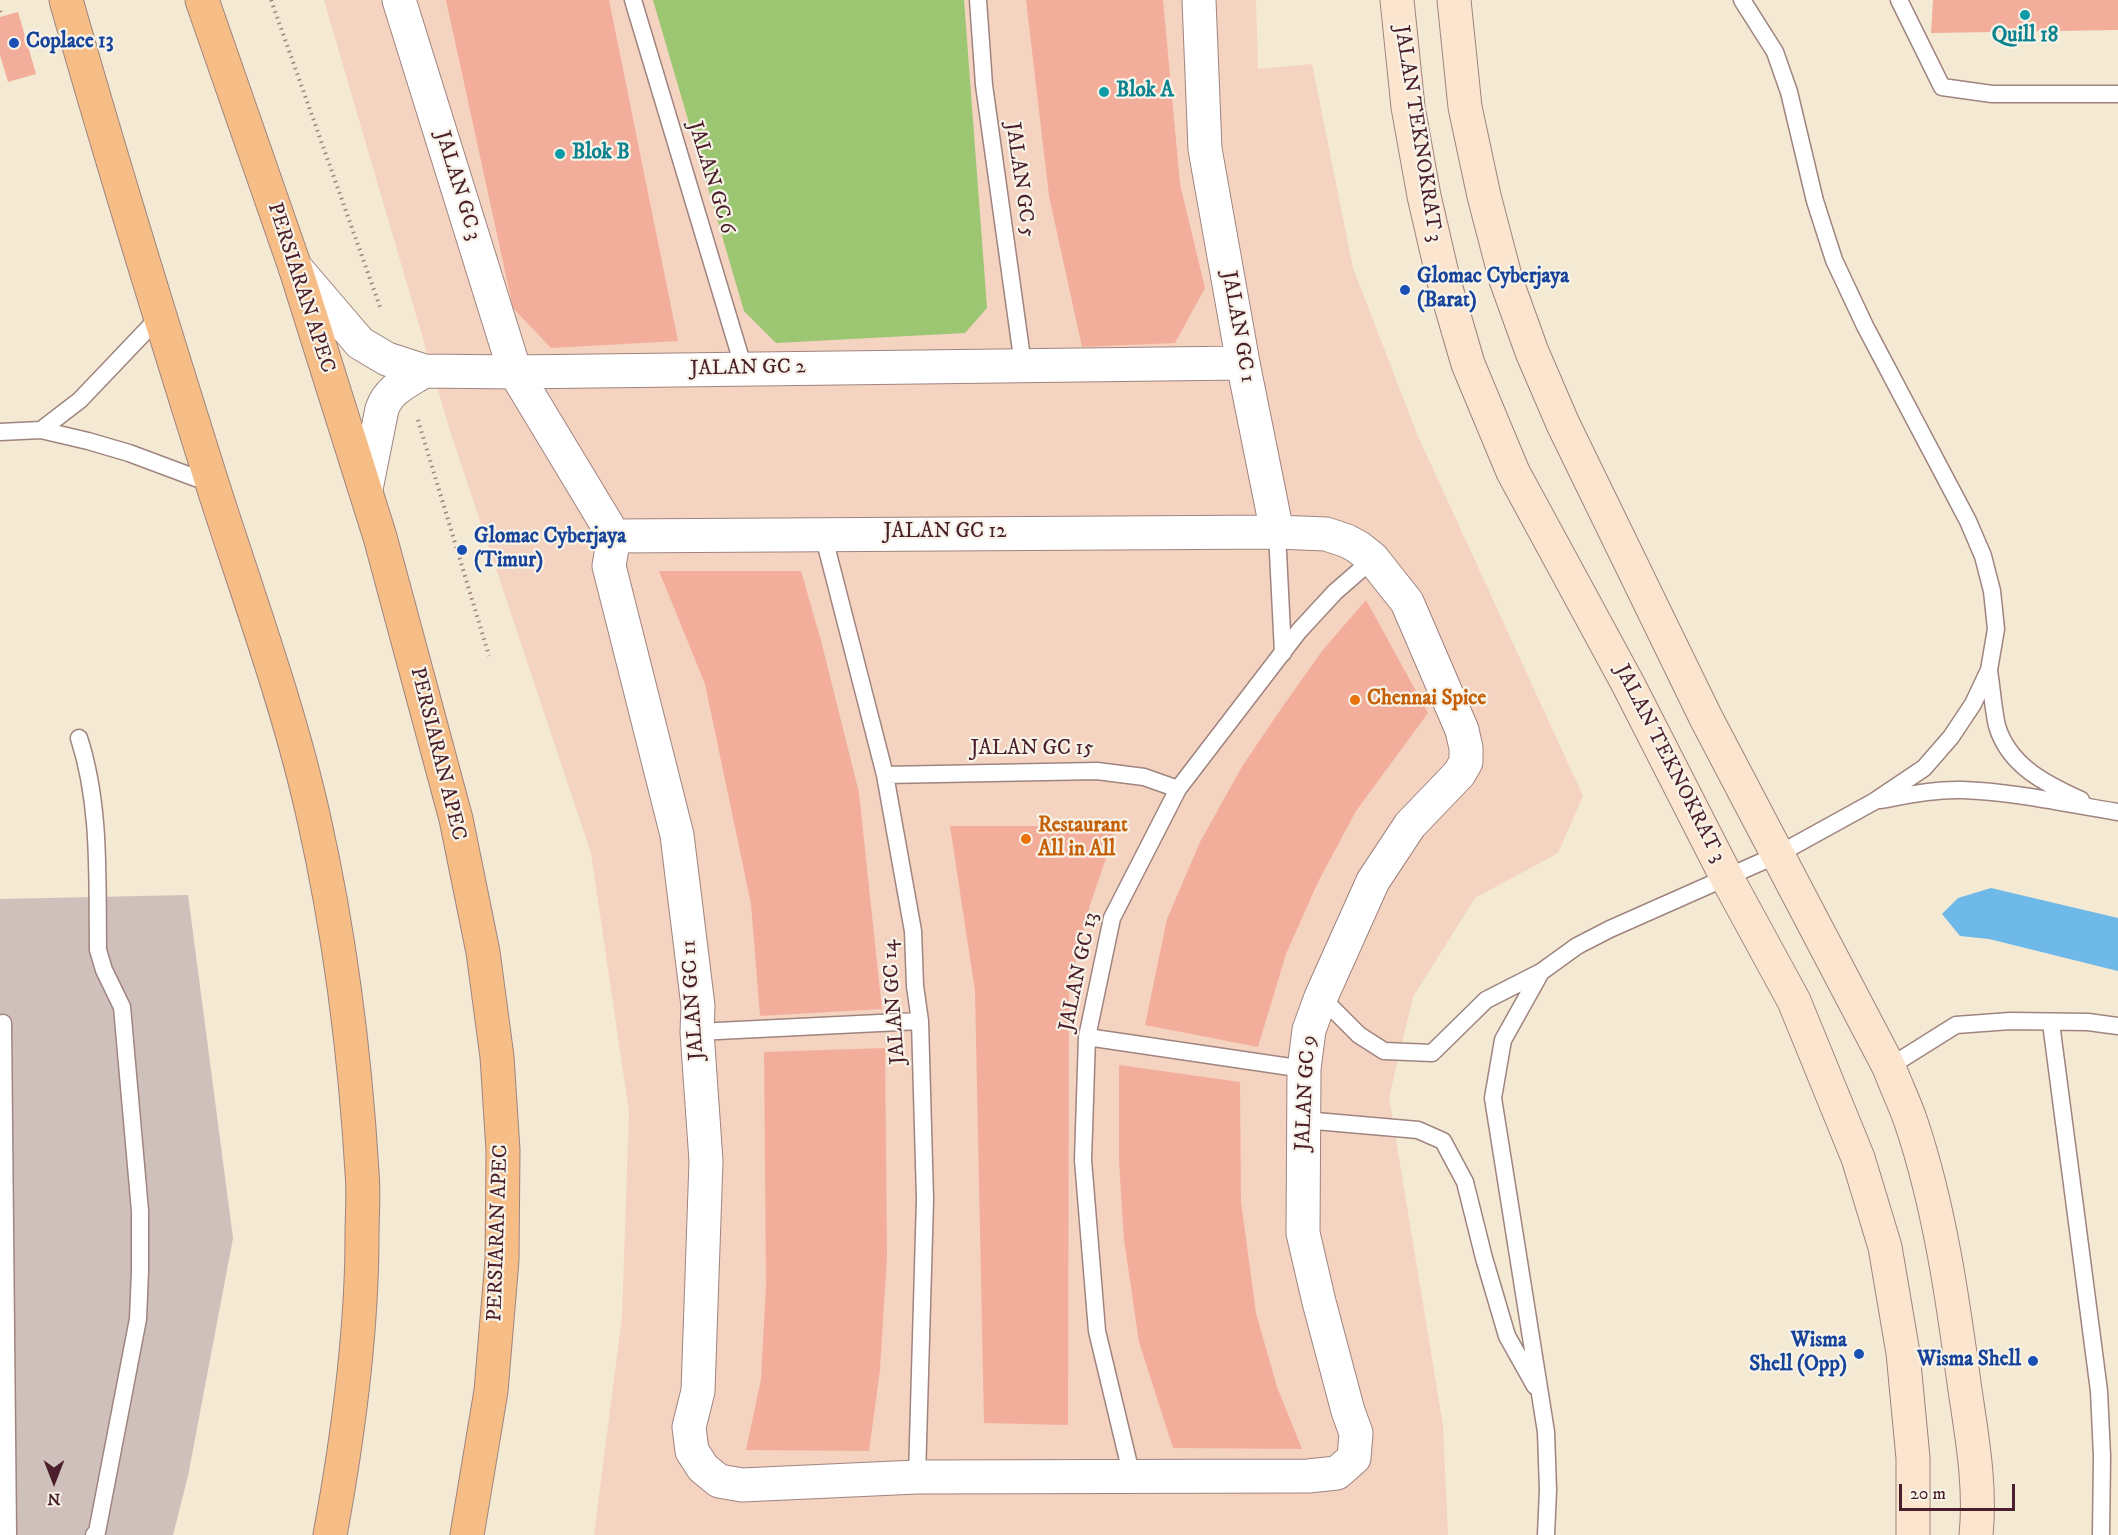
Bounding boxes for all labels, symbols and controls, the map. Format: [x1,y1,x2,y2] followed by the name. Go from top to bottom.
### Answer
[2018,8,2032,22] marker: Quill 18
[1387,24,1447,244] street label: JALAN TEKNOKRAT 3
[1992,24,2058,50] place label: Quill 18
[26,30,114,56] place label: Coplace 13
[7,36,21,50] marker: Coplace 13
[1116,79,1174,105] place label: Blok A
[1097,85,1111,99] marker: Blok A
[681,119,739,237] street label: JALAN GC 6
[998,121,1040,239] street label: JALAN GC 5
[428,128,486,244] street label: JALAN GC 3
[572,141,630,167] place label: Blok B
[553,147,567,161] marker: Blok B
[261,200,339,376] street label: PERSIARAN APEC
[1417,265,1569,315] place label: Glomac Cyberjaya (Barat)
[1215,269,1259,385] street label: JALAN GC 1
[1398,283,1412,297] marker: Glomac Cyberjaya (Barat)
[690,355,806,383] street label: JALAN GC 2
[883,520,1007,546] street label: JALAN GC 12
[474,525,626,575] place label: Glomac Cyberjaya (Timur)
[455,543,469,557] marker: Glomac Cyberjaya (Timur)
[1608,661,1730,867] street label: JALAN TEKNOKRAT 3
[403,665,471,843] street label: PERSIARAN APEC
[1367,687,1486,713] place label: Chennai Spice
[1348,693,1362,707] marker: Chennai Spice
[970,737,1094,763] street label: JALAN GC 15
[1038,814,1128,864] place label: Restaurant All in All
[1019,832,1033,846] marker: Restaurant All in All
[1055,910,1105,1034] street label: JALAN GC 13
[677,939,711,1061] street label: JALAN GC 11
[878,939,912,1065] street label: JALAN GC 14
[1291,1035,1323,1151] street label: JALAN GC 9
[483,1144,515,1322] street label: PERSIARAN APEC
[1749,1329,1847,1379] place label: Wisma Shell (Opp)
[1852,1347,1866,1361] marker: Wisma Shell (Opp)
[1917,1348,2021,1374] place label: Wisma Shell
[2026,1354,2040,1368] marker: Wisma Shell
[24,1451,84,1511] north arrow
[1902,1472,2018,1510] scale bar
[1910,1483,1946,1505] text: 20 m
[47,1489,61,1509] text: N

